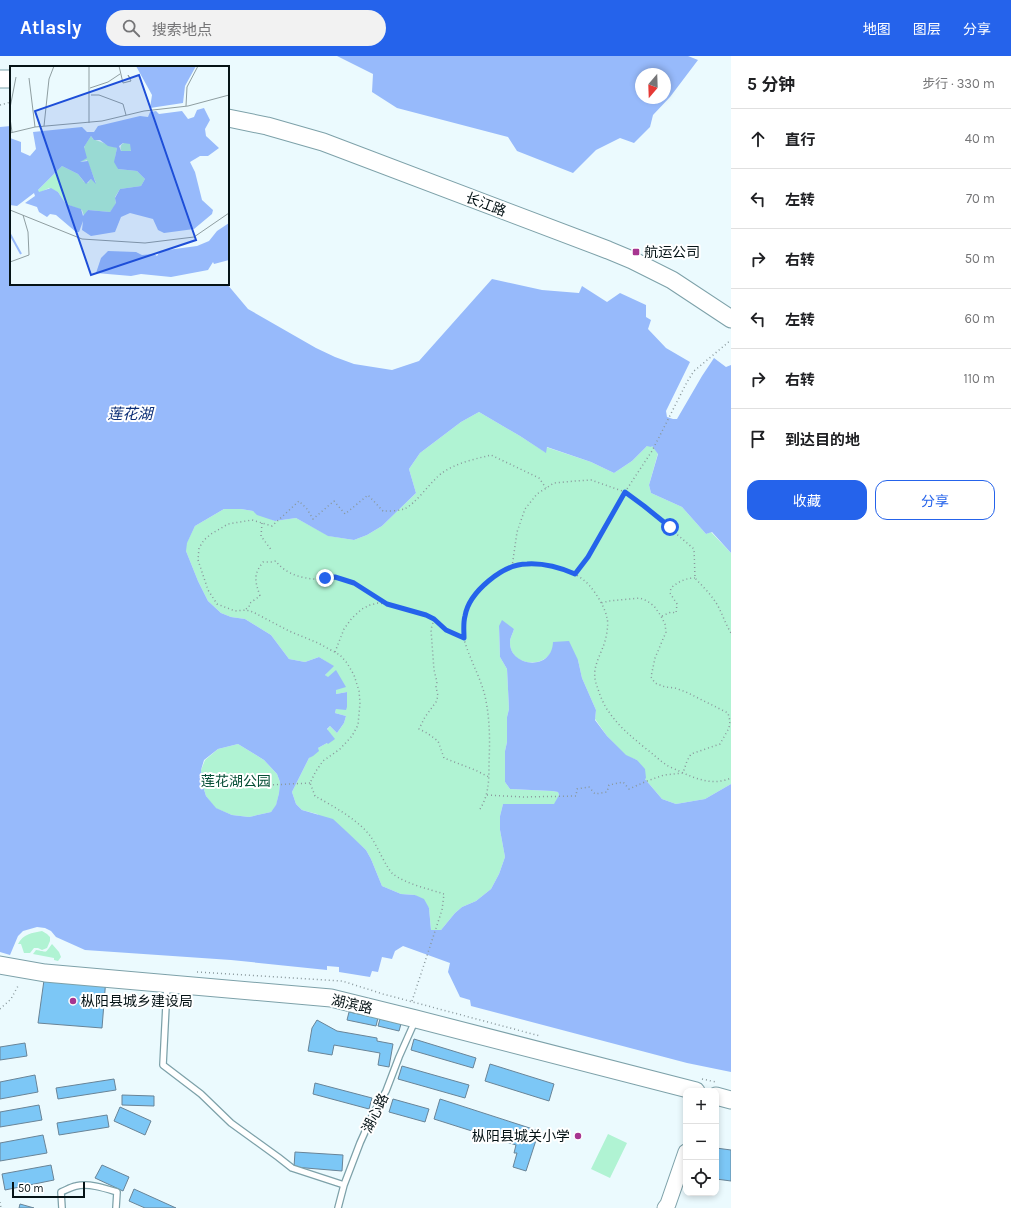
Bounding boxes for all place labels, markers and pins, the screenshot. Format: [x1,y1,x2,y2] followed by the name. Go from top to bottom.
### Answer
[644,244,700,261] place label: 航运公司
[631,247,641,257] marker: 航运公司
[81,993,193,1010] place label: 枞阳县城乡建设局
[68,996,78,1006] marker: 枞阳县城乡建设局
[472,1128,570,1145] place label: 枞阳县城关小学
[573,1131,583,1141] marker: 枞阳县城关小学

